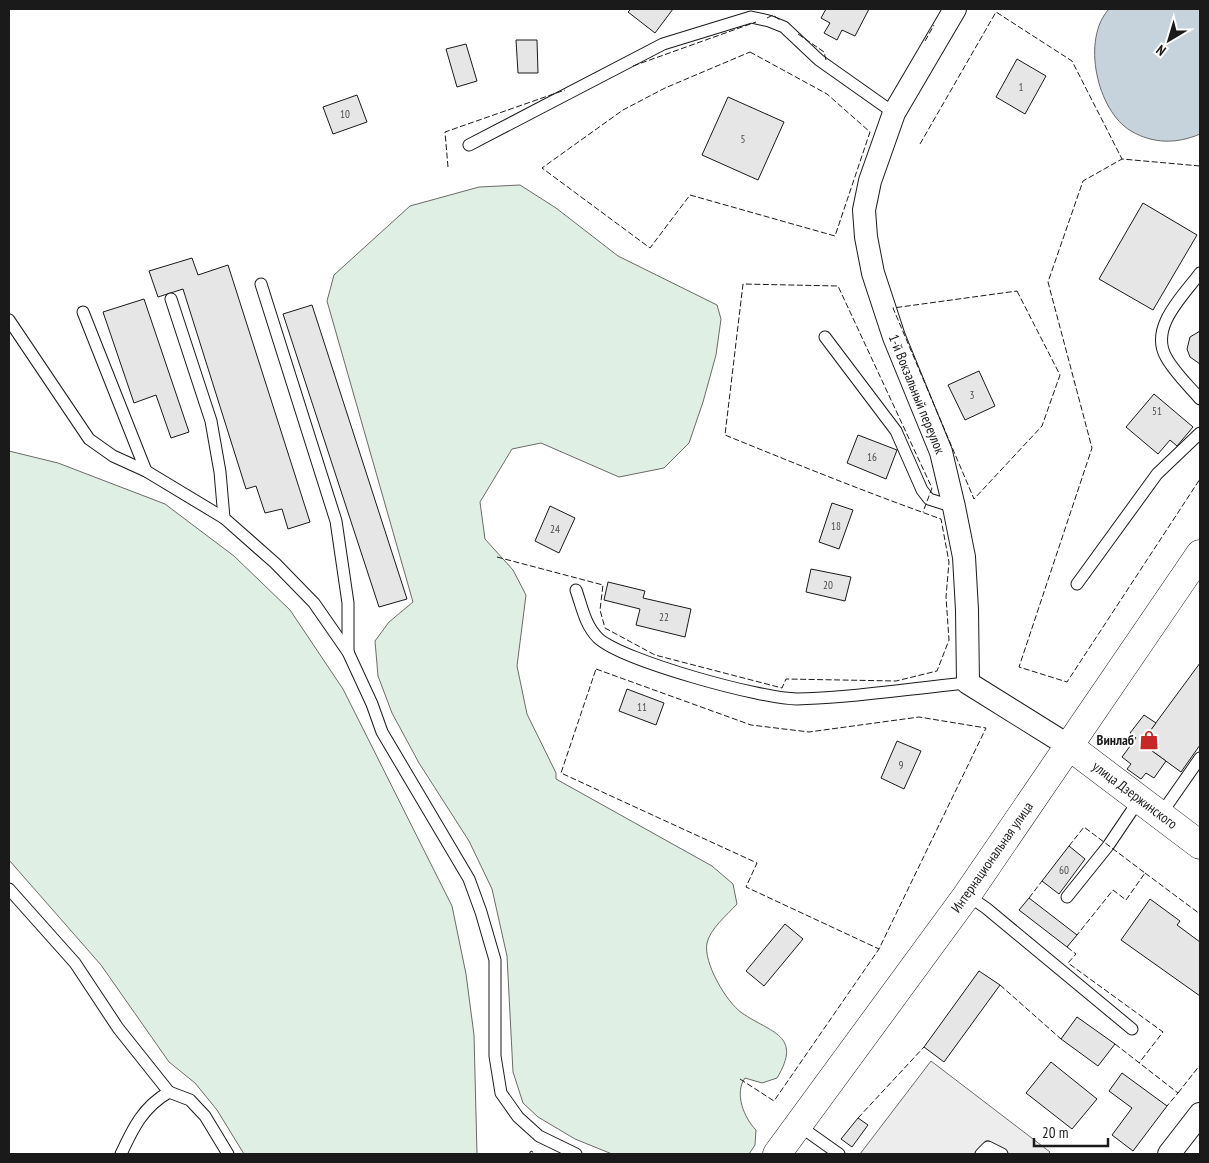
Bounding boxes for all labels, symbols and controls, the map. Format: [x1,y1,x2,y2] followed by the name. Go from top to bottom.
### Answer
[1144,15,1194,65] north arrow
[1152,41,1170,60] text: N
[1019,80,1024,94] house number: 1
[340,107,350,121] house number: 10
[741,132,746,146] house number: 5
[885,332,949,457] street label: 1-й Вокзальный переулок
[970,388,975,402] house number: 3
[1152,404,1162,418] house number: 51
[867,450,877,464] house number: 16
[831,519,841,533] house number: 18
[550,522,560,536] house number: 24
[823,578,833,592] house number: 20
[659,610,669,624] house number: 22
[637,700,647,714] house number: 11
[1138,729,1160,751] shop icon: Винлаб
[1097,731,1134,749] place label: Винлаб
[1089,757,1181,833] street label: улица Дзержинского
[899,758,904,772] house number: 9
[947,798,1037,916] street label: Интернациональная улица
[1059,863,1069,877] house number: 60
[1034,1116,1108,1148] scale bar
[1042,1123,1068,1142] text: 20 m

